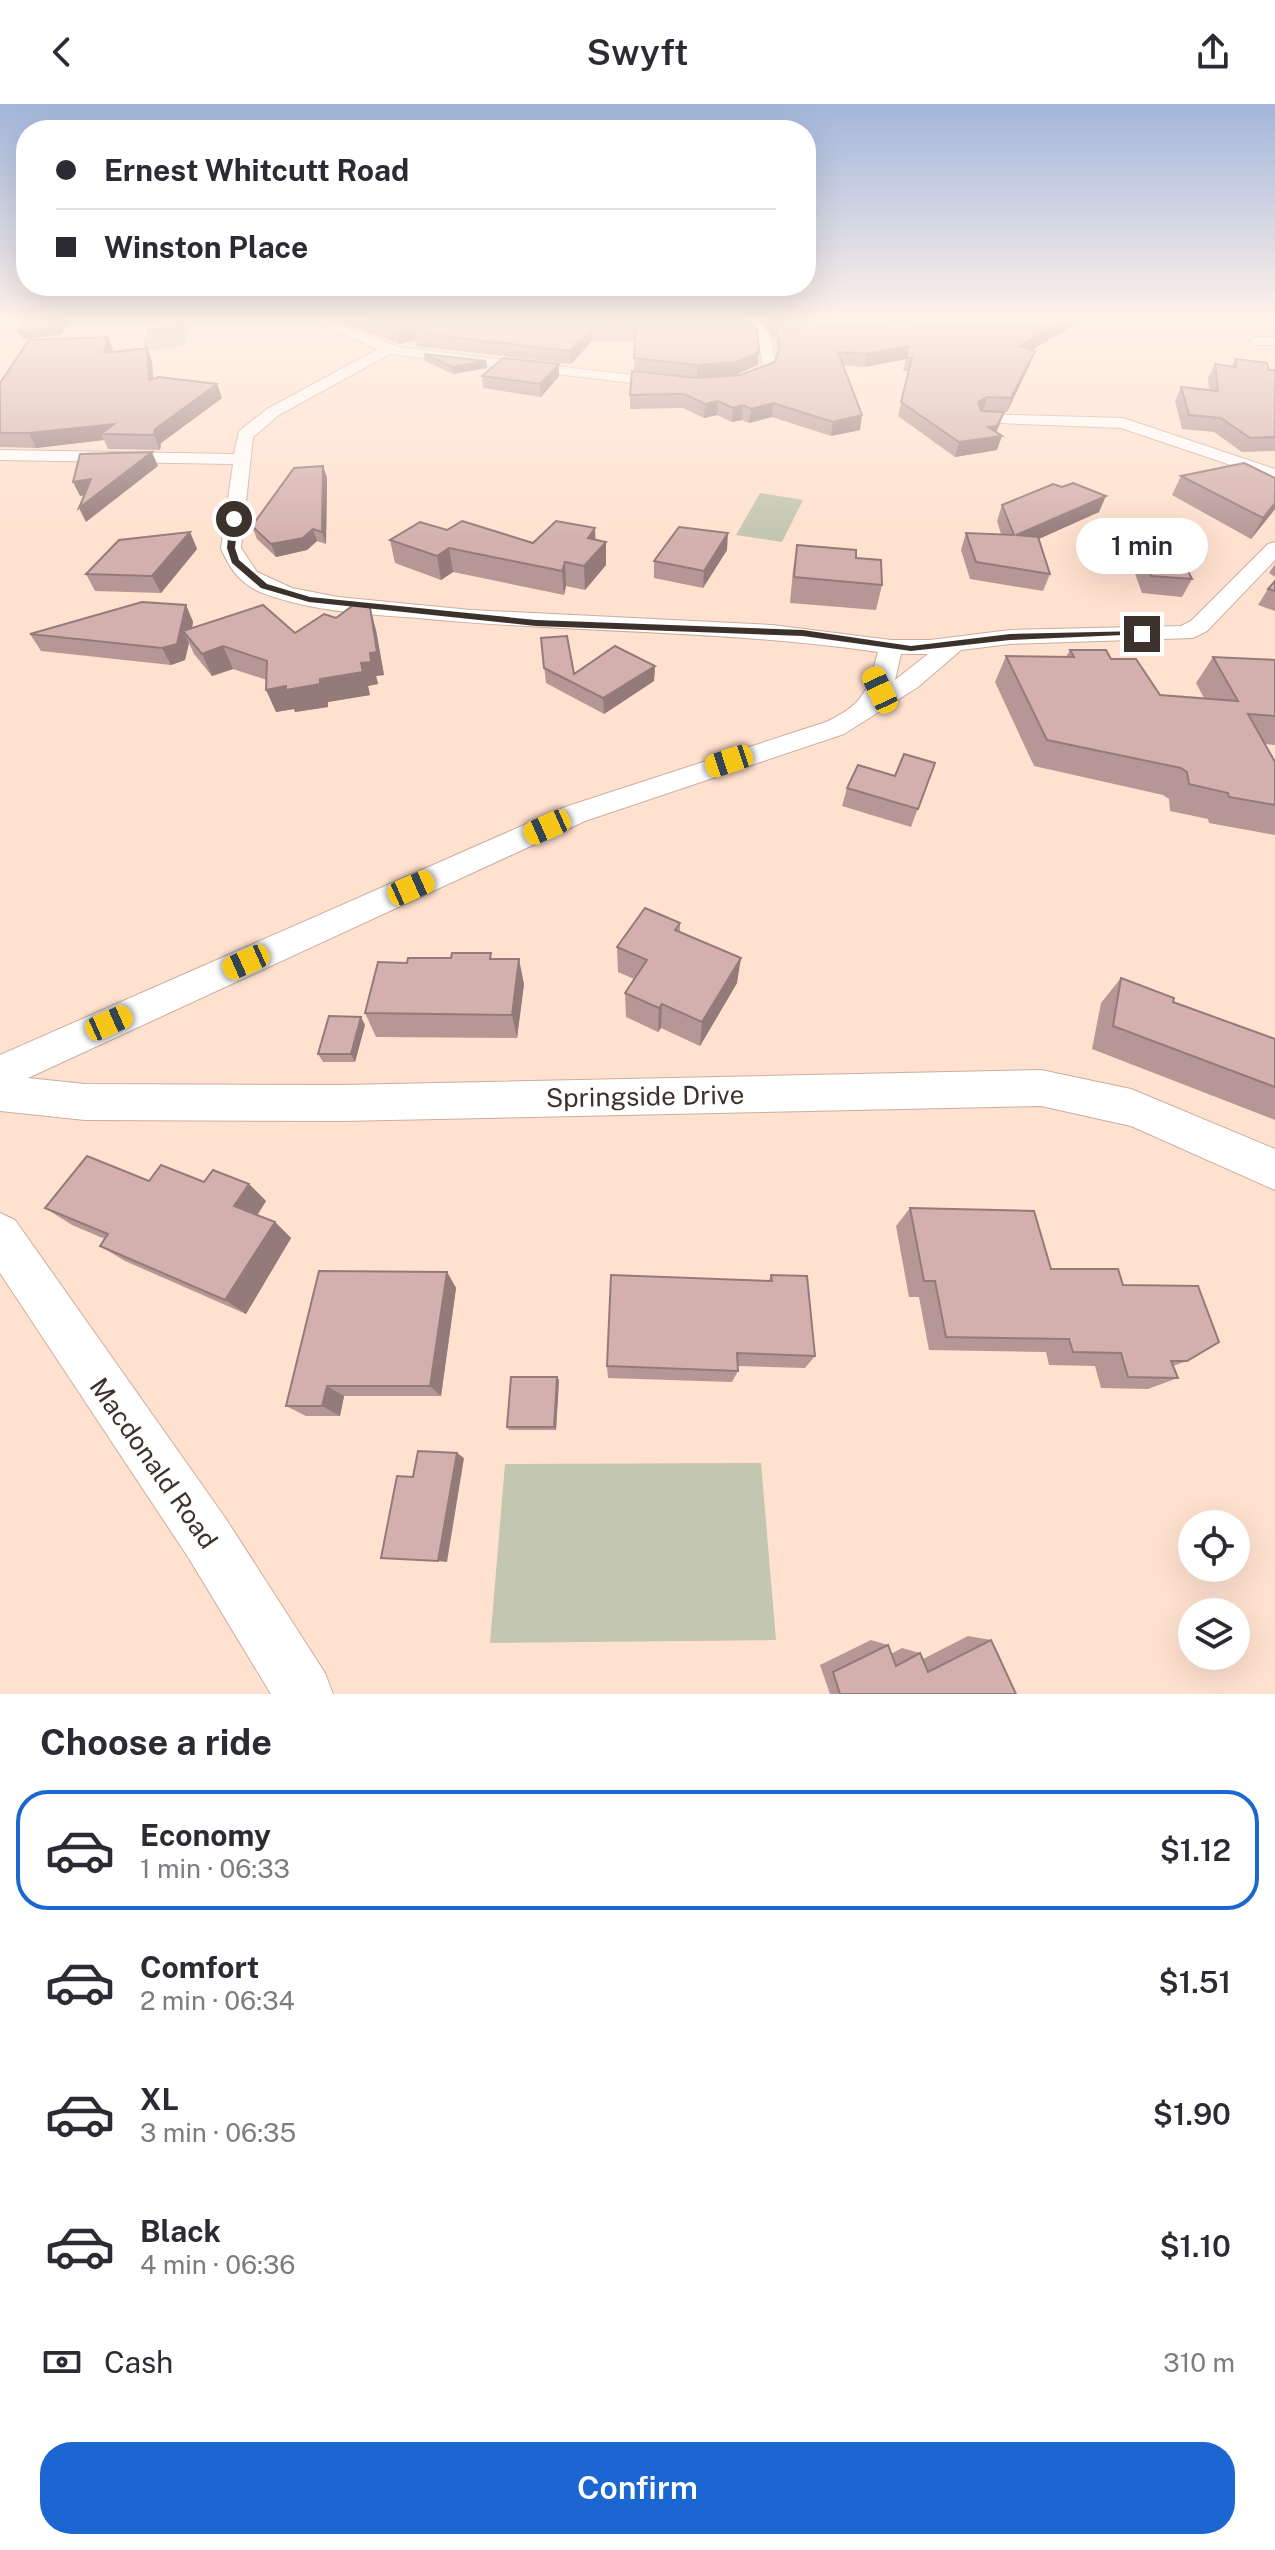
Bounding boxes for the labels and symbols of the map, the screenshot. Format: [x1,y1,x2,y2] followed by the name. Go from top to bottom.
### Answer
[216,501,252,537] route start
[1076,518,1208,574] callout: 1 min
[1124,616,1160,652] route end
[859,663,901,717] car
[702,742,756,780] car
[520,806,574,848] car
[384,867,438,909] car
[219,941,273,983] car
[82,1002,136,1044] car
[545,1079,745,1113] street label: Springside Drive
[84,1372,224,1554] street label: Macdonald Road

